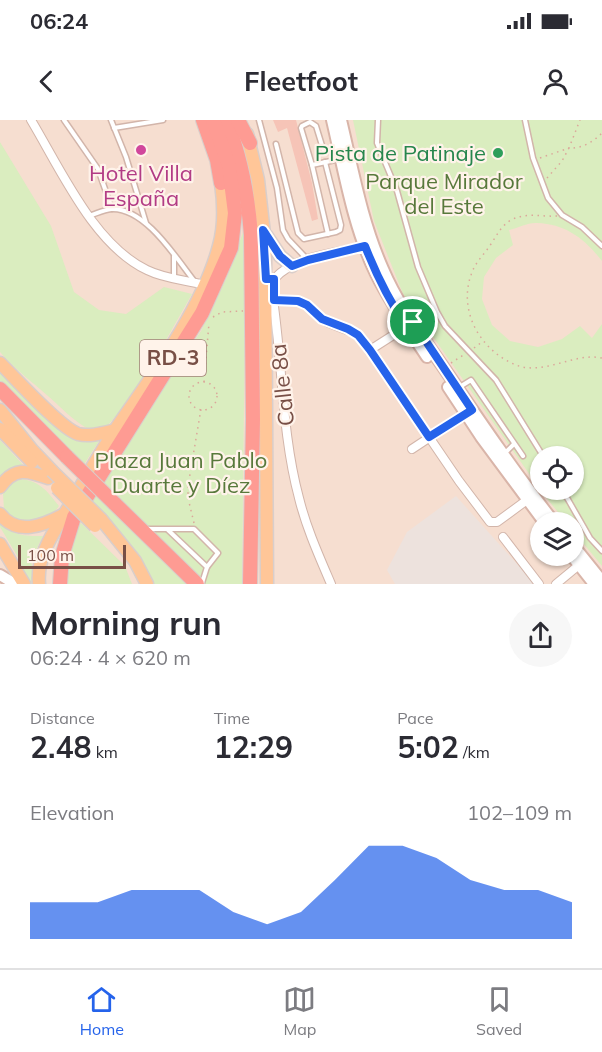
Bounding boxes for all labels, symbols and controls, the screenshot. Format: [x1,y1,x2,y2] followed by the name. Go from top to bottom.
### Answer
[30,7,88,35] text: 06:24
[244,64,358,98] text: Fleetfoot
[30,65,63,98] icon: back
[539,65,572,98] icon: person
[315,139,486,167] place label: Pista de Patinaje
[134,143,148,157] marker: Hotel Villa España
[491,146,505,160] marker: Pista de Patinaje
[89,159,193,212] place label: Hotel Villa España
[365,167,523,220] park label: Parque Mirador del Este
[387,296,438,347] pin
[396,305,429,338] icon: arrive
[140,340,206,376] road number: RD-3
[264,343,300,427] street label: Calle 8a
[95,446,267,499] park label: Plaza Juan Pablo Duarte y Díez
[530,446,584,566] map controls
[530,446,584,500] button: locate
[530,512,584,566] button: layers
[18,542,126,570] scale bar
[27,545,74,565] text: 100 m
[30,602,222,643] text: Morning run
[509,604,572,667] button: share
[30,645,191,670] text: 06:24 · 4 × 620 m
[30,708,95,728] text: Distance
[214,708,250,728] text: Time
[397,708,433,728] text: Pace
[30,728,91,766] text: 2.48
[214,728,293,766] text: 12:29
[397,728,459,766] text: 5:02
[91,742,118,762] text: km
[459,742,490,762] text: /km
[30,800,115,825] text: Elevation
[467,800,572,825] text: 102–109 m
[80,983,124,1039] tab: Home
[283,983,316,1039] tab: Map
[476,983,522,1039] tab: Saved

